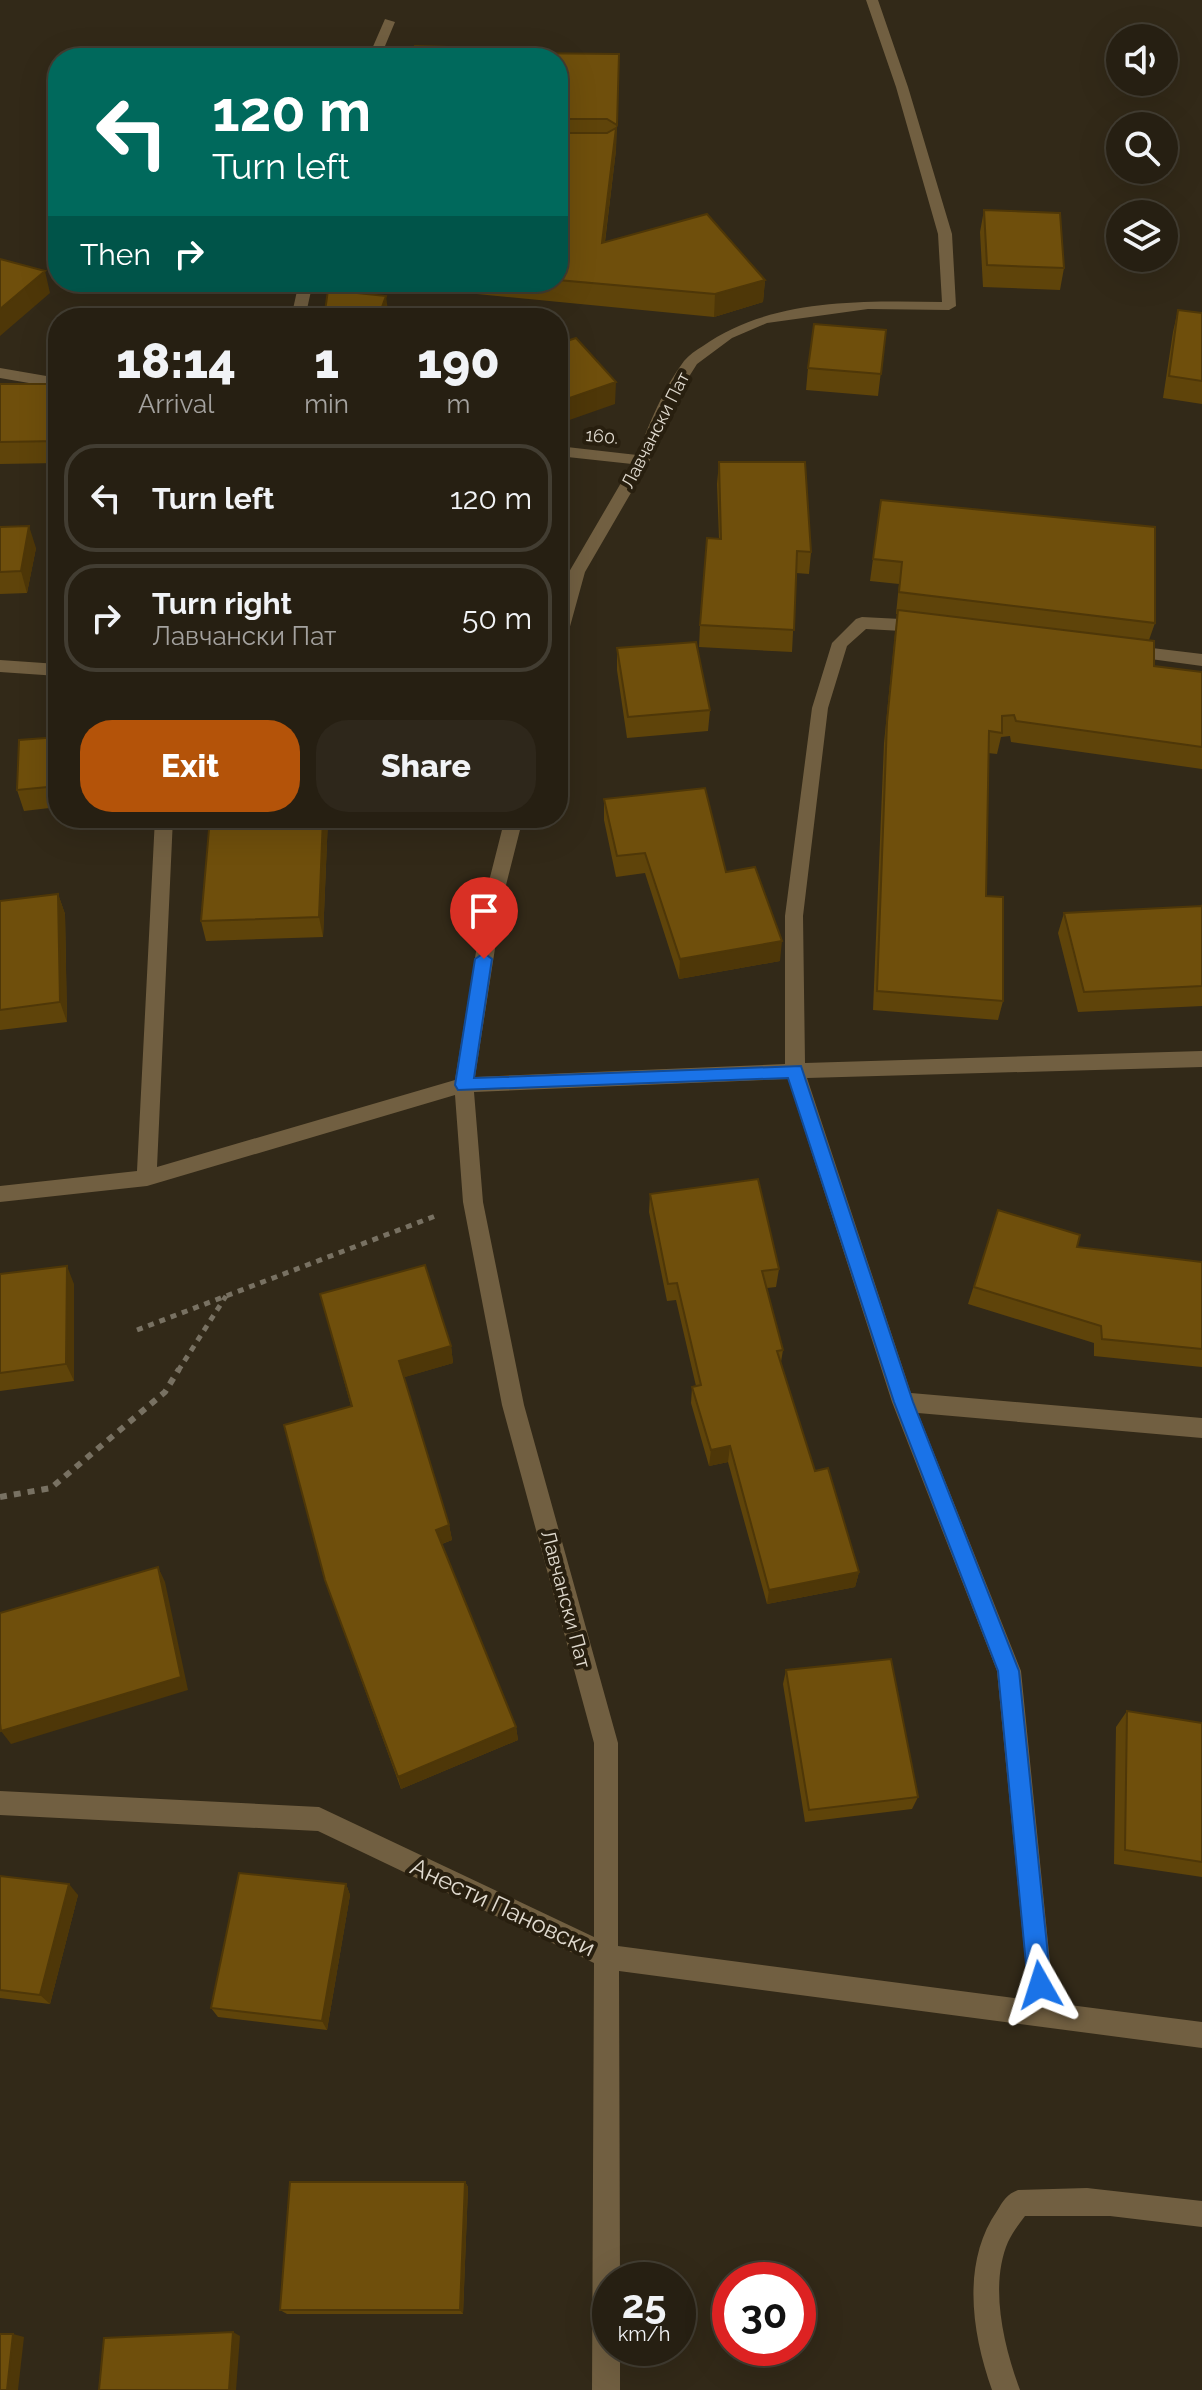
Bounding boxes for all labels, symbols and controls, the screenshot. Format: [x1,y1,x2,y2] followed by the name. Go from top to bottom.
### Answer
[1106,24,1178,272] map controls
[1106,24,1178,96] button: sound
[212,78,371,144] text: 120 m
[80,80,184,184] icon: left
[1106,112,1178,184] button: search
[212,145,350,187] text: Turn left
[1106,200,1178,272] button: layers
[167,232,211,276] icon: right
[80,237,151,272] text: Then
[116,333,236,389] text: 18:14
[314,333,339,389] text: 1
[417,333,500,389] text: 190
[617,368,694,492] street label: Лавчански Пат
[138,389,214,419] text: Arrival
[304,389,349,419] text: min
[447,389,470,419] text: m
[585,424,619,448] street label: 160.
[84,476,128,520] icon: left
[152,481,274,516] text: Turn left
[450,481,532,516] text: 120 m
[152,586,292,621] text: Turn right
[84,596,128,640] icon: right
[462,601,532,636] text: 50 m
[152,621,337,651] text: Лавчански Пат
[80,720,300,812] button: Exit
[316,720,536,812] button: Share
[450,877,518,959] pin
[462,889,506,933] icon: arrive
[536,1527,596,1671] street label: Лавчански Пат
[406,1851,600,1963] street label: Анести Пановски
[998,1943,1082,2027] position arrow
[712,2262,816,2366] speed limit sign: 30
[622,2280,666,2327] text: 25
[618,2322,670,2346] text: km/h

